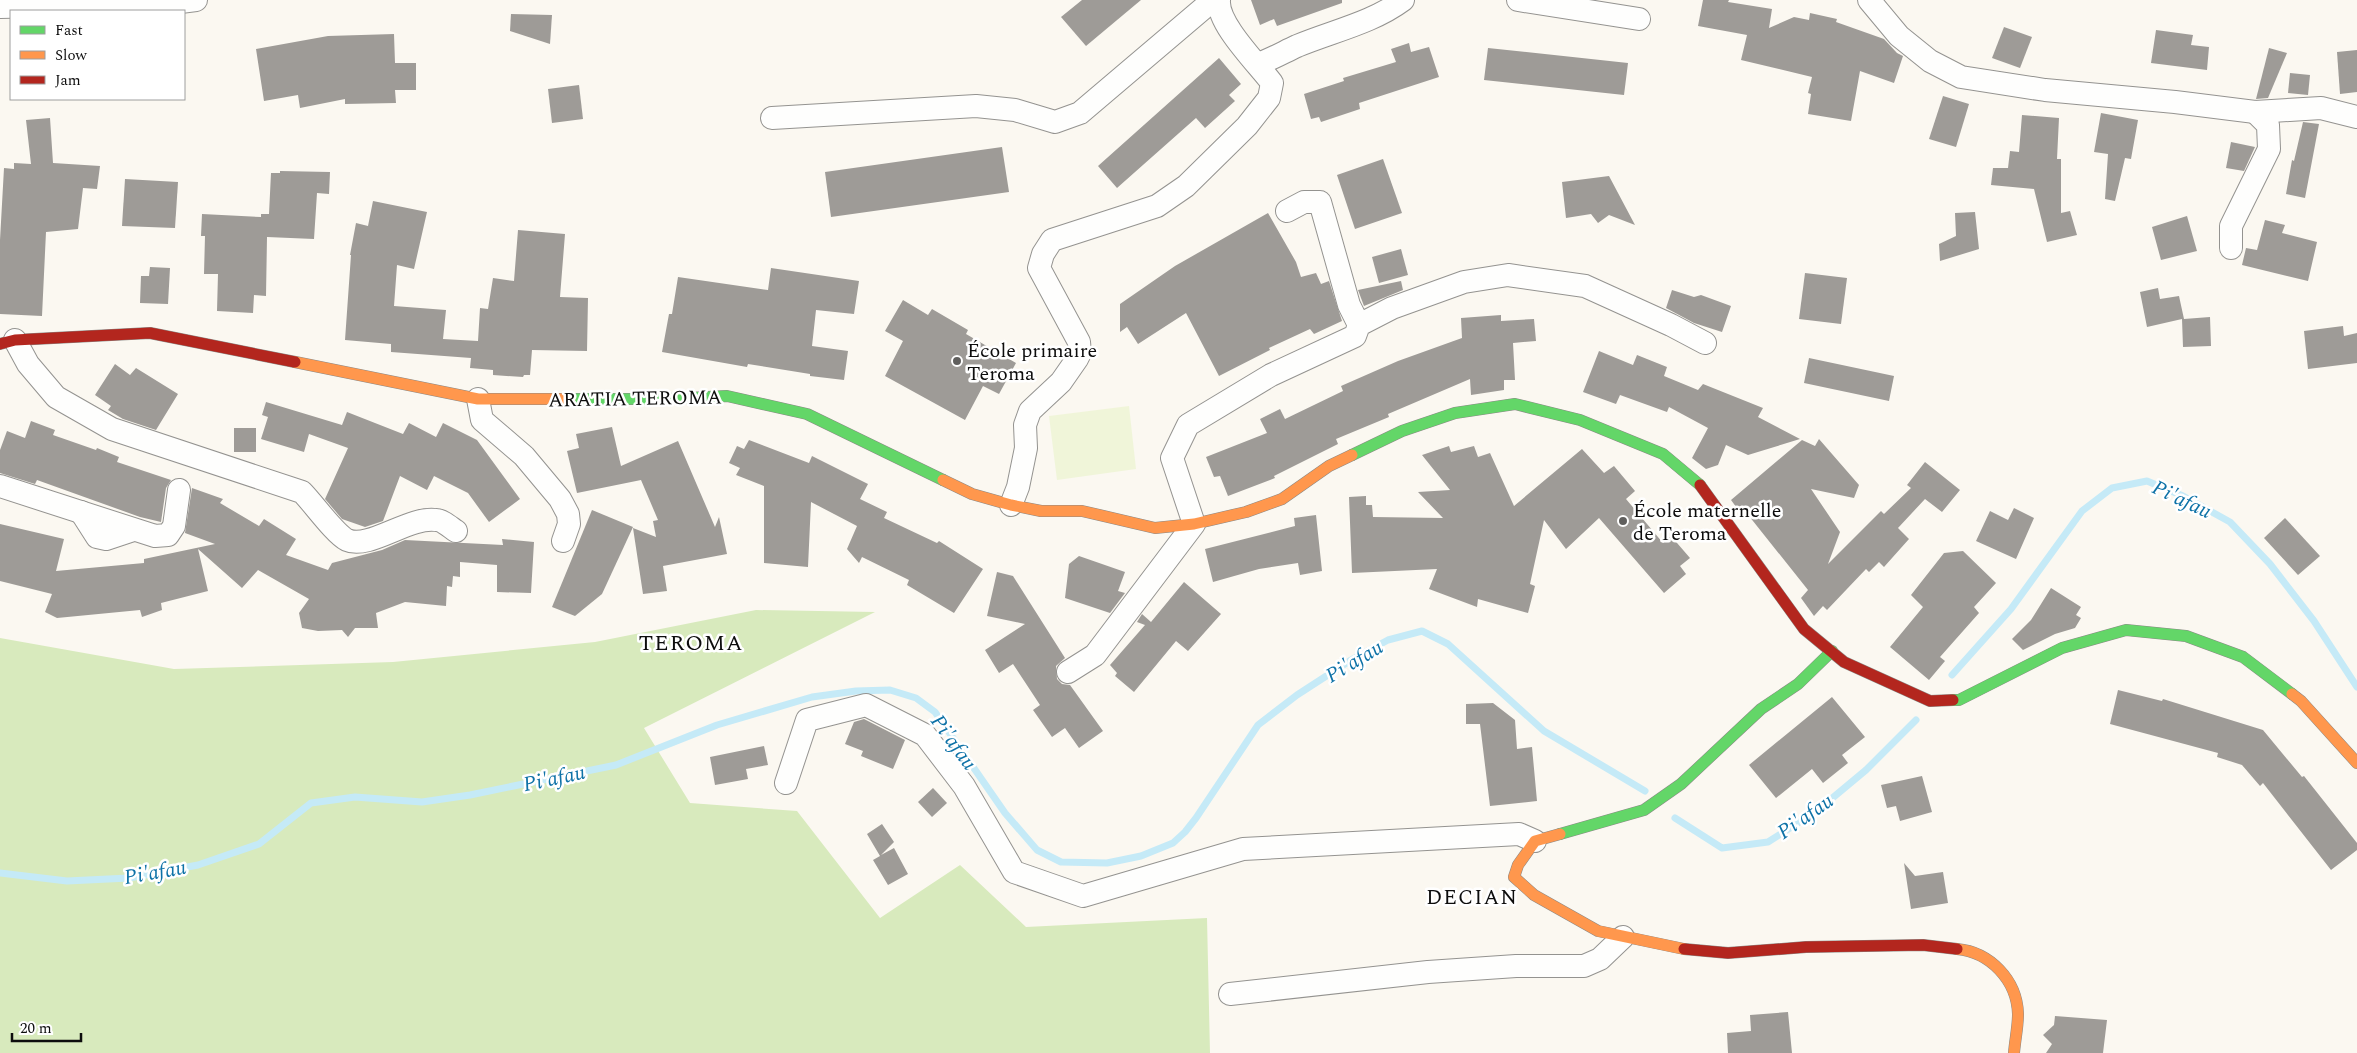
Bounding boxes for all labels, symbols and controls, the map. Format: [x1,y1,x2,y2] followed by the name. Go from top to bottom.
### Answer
[10,10,185,100] legend
[55,19,83,42] text: Fast
[55,44,87,67] text: Slow
[55,69,81,92] text: Jam
[967,336,1097,389] place label: École primaire Teroma
[951,355,963,367] marker: École primaire Teroma
[548,382,722,416] street label: ARATIA TEROMA
[2146,472,2217,528] water label: Pi'afau
[1633,496,1781,549] place label: École maternelle de Teroma
[1617,515,1629,527] marker: École maternelle de Teroma
[639,627,743,660] district label: TEROMA
[1319,632,1390,692] water label: Pi'afau
[922,708,985,777] water label: Pi'afau
[520,757,588,801] water label: Pi'afau
[1771,786,1840,848] water label: Pi'afau
[122,852,189,894] water label: Pi'afau
[1426,882,1518,914] district label: DECIAN
[12,1010,81,1042] scale bar
[20,1017,52,1040] text: 20 m

